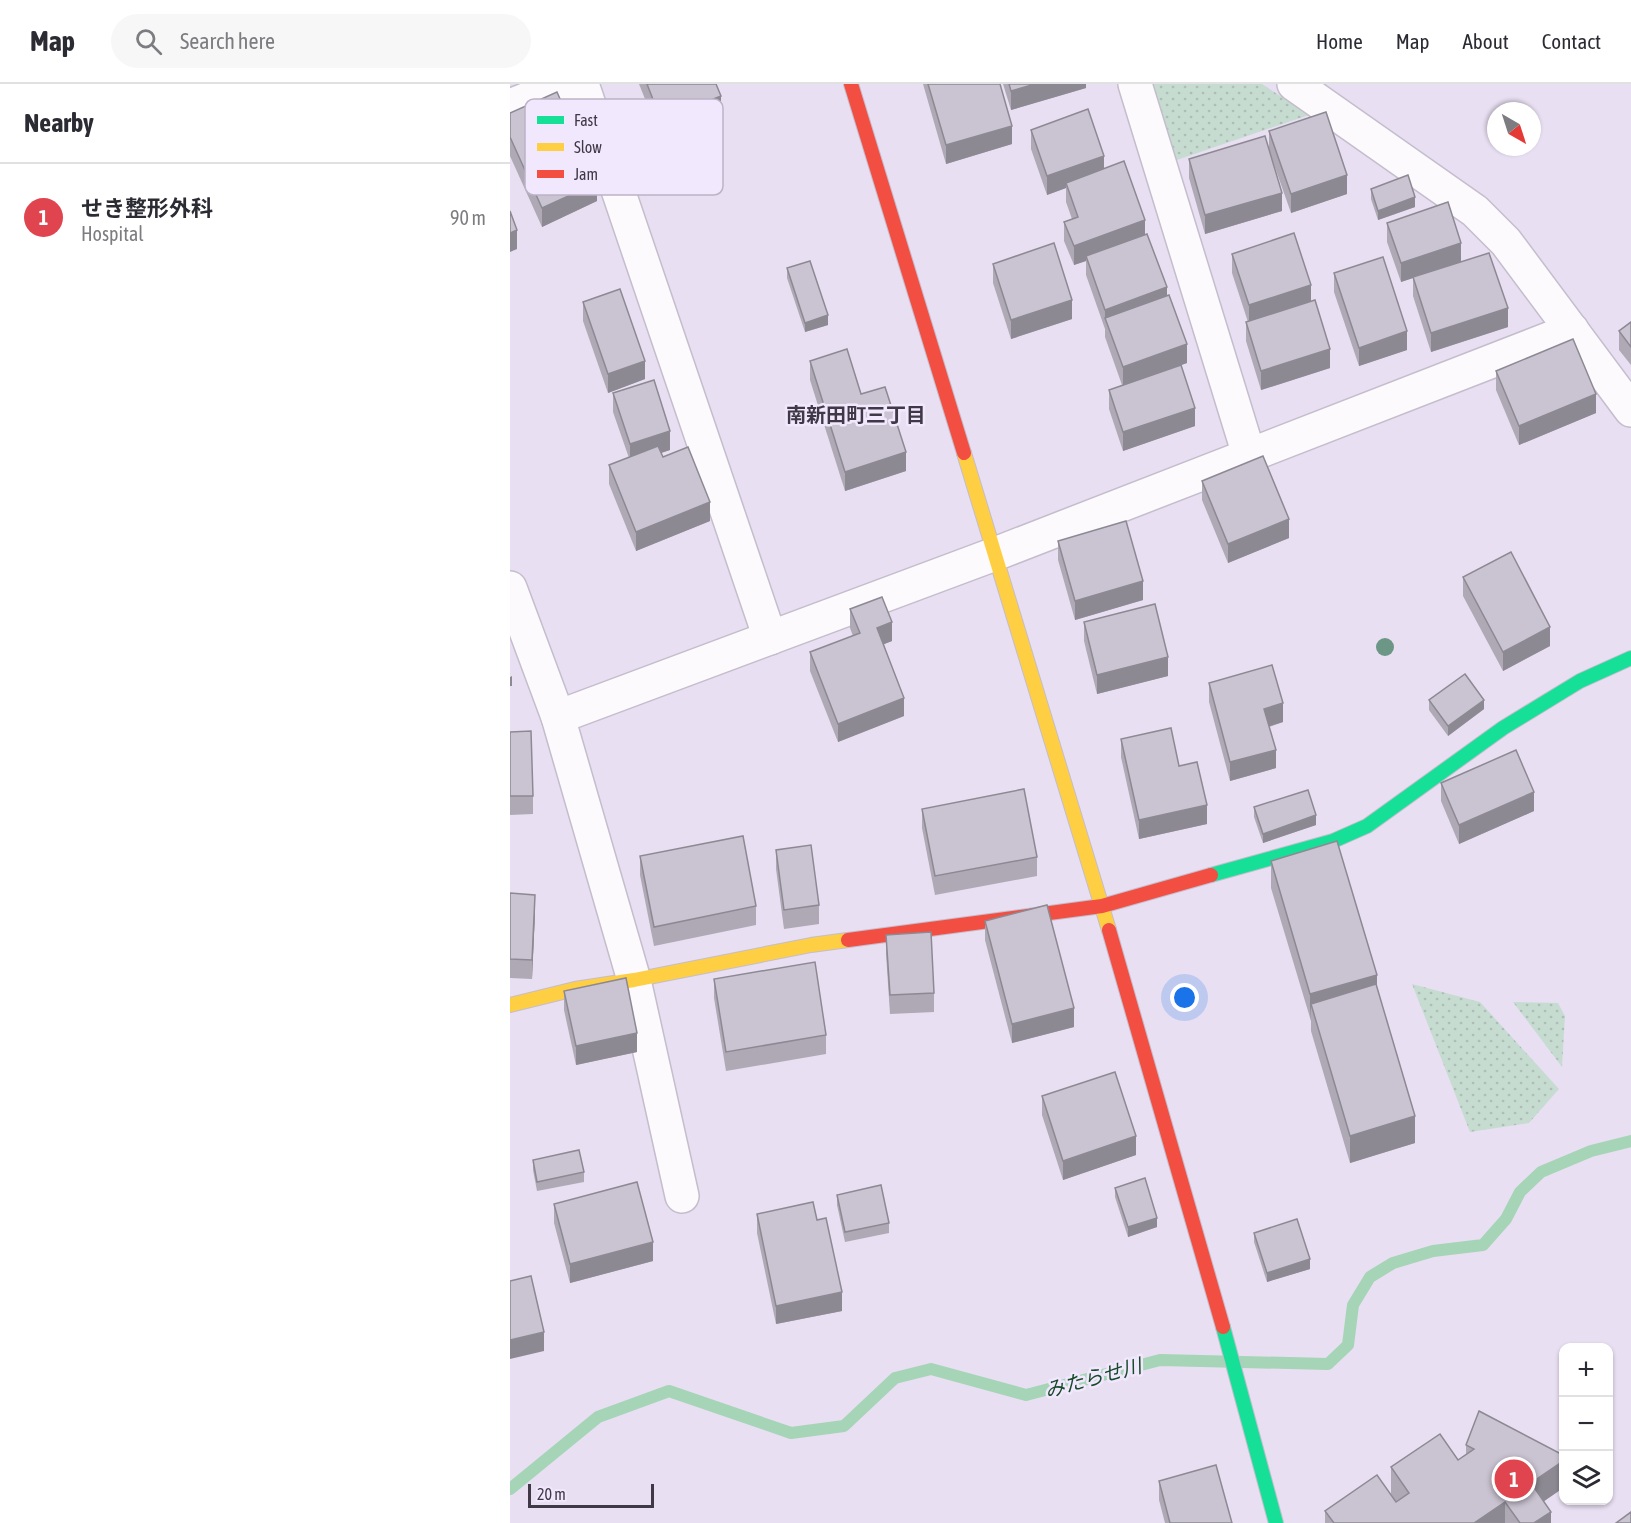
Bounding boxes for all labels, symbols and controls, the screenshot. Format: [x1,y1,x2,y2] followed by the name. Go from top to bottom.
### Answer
[111,14,531,68] search box
[30,25,75,57] text: Map
[132,25,165,58] icon: search
[180,28,275,54] text: Search here
[1316,29,1363,53] text: Home
[1396,29,1430,53] text: Map
[1463,29,1509,53] text: About
[1542,29,1601,53] text: Contact
[525,99,723,195] legend
[1487,102,1541,156] north arrow
[24,108,94,138] text: Nearby
[574,111,598,129] text: Fast
[574,138,602,156] text: Slow
[574,165,598,183] text: Jam
[81,195,213,221] text: せき整形外科
[39,206,48,229] text: 1
[450,206,486,229] text: 90 m
[81,222,144,245] text: Hospital
[786,403,926,426] district label: 南新田町三丁目
[1170,983,1199,1012] your location
[1559,1343,1613,1505] map controls
[1559,1343,1613,1397] button: +
[1042,1353,1146,1402] water label: みたらせ川
[1559,1397,1613,1451] button: −
[1559,1451,1613,1505] button: layers
[1494,1456,1534,1502] pin: 1
[528,1481,654,1508] scale bar
[537,1485,566,1503] text: 20 m

